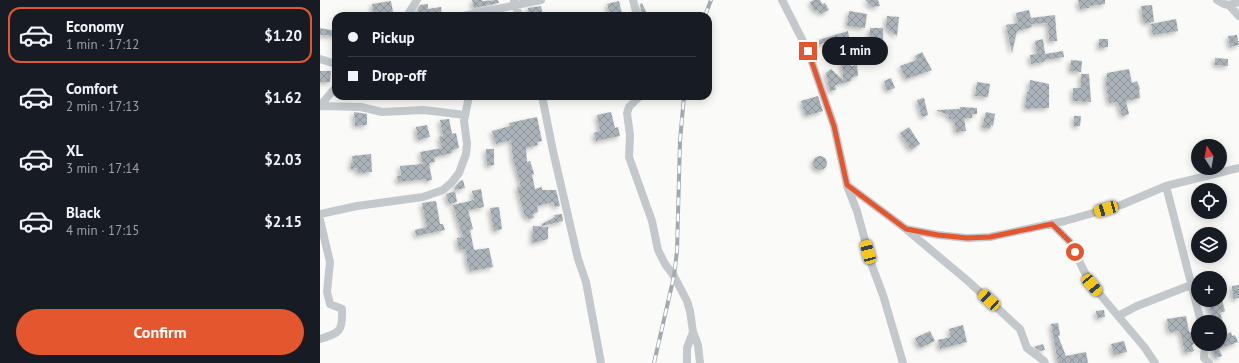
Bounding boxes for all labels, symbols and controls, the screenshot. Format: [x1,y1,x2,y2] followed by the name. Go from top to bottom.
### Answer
[18,17,54,53] icon: car
[66,17,124,36] text: Economy
[264,26,302,45] text: $1.20
[372,28,415,47] text: Pickup
[66,36,139,53] text: 1 min · 17:12
[822,37,888,65] callout: 1 min
[799,42,817,60] route end
[839,42,871,59] text: 1 min
[372,66,426,85] text: Drop-off
[18,79,54,115] icon: car
[66,79,118,98] text: Comfort
[264,88,302,107] text: $1.62
[66,98,139,115] text: 2 min · 17:13
[1191,139,1227,175] north arrow
[1191,139,1227,351] map controls
[18,141,54,177] icon: car
[66,141,83,160] text: XL
[264,150,302,169] text: $2.03
[66,160,139,177] text: 3 min · 17:14
[1191,183,1227,219] button: locate
[1093,200,1119,218] car
[18,203,54,239] icon: car
[66,203,101,222] text: Black
[264,212,302,231] text: $2.15
[66,222,139,239] text: 4 min · 17:15
[1191,227,1227,263] button: layers
[859,239,877,265] car
[1066,243,1084,261] route start
[1191,271,1227,307] button: +
[1080,272,1104,298] car
[976,287,1002,313] car
[16,309,304,355] button: Confirm
[1191,315,1227,351] button: −

